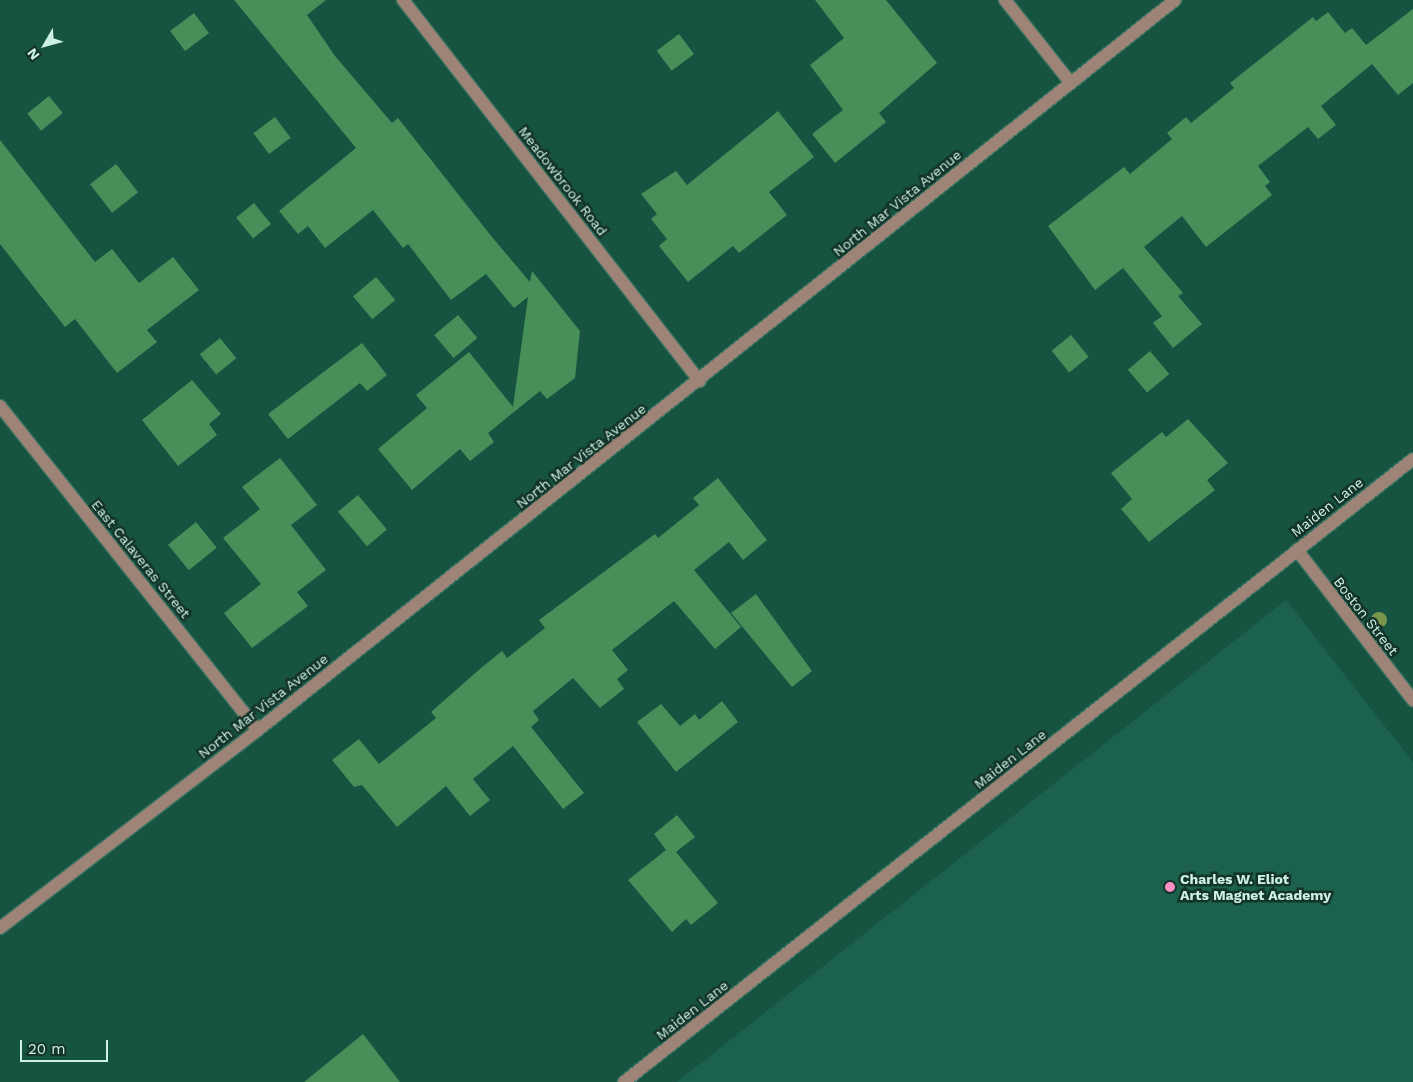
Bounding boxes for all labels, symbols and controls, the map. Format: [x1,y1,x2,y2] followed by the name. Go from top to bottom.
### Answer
[20,20,70,70] north arrow
[24,45,43,63] text: N
[515,123,611,239] street label: Meadowbrook Road
[829,146,965,260] street label: North Mar Vista Avenue
[512,400,650,512] street label: North Mar Vista Avenue
[1288,474,1366,540] street label: Maiden Lane
[88,496,194,622] street label: East Calaveras Street
[1330,573,1402,659] street label: Boston Street
[194,650,332,762] street label: North Mar Vista Avenue
[971,726,1049,792] street label: Maiden Lane
[1180,871,1331,904] place label: Charles W. Eliot Arts Magnet Academy
[1164,881,1176,893] marker: Charles W. Eliot Arts Magnet Academy
[653,977,731,1043] street label: Maiden Lane
[22,1030,110,1062] scale bar
[28,1040,66,1058] text: 20 m

